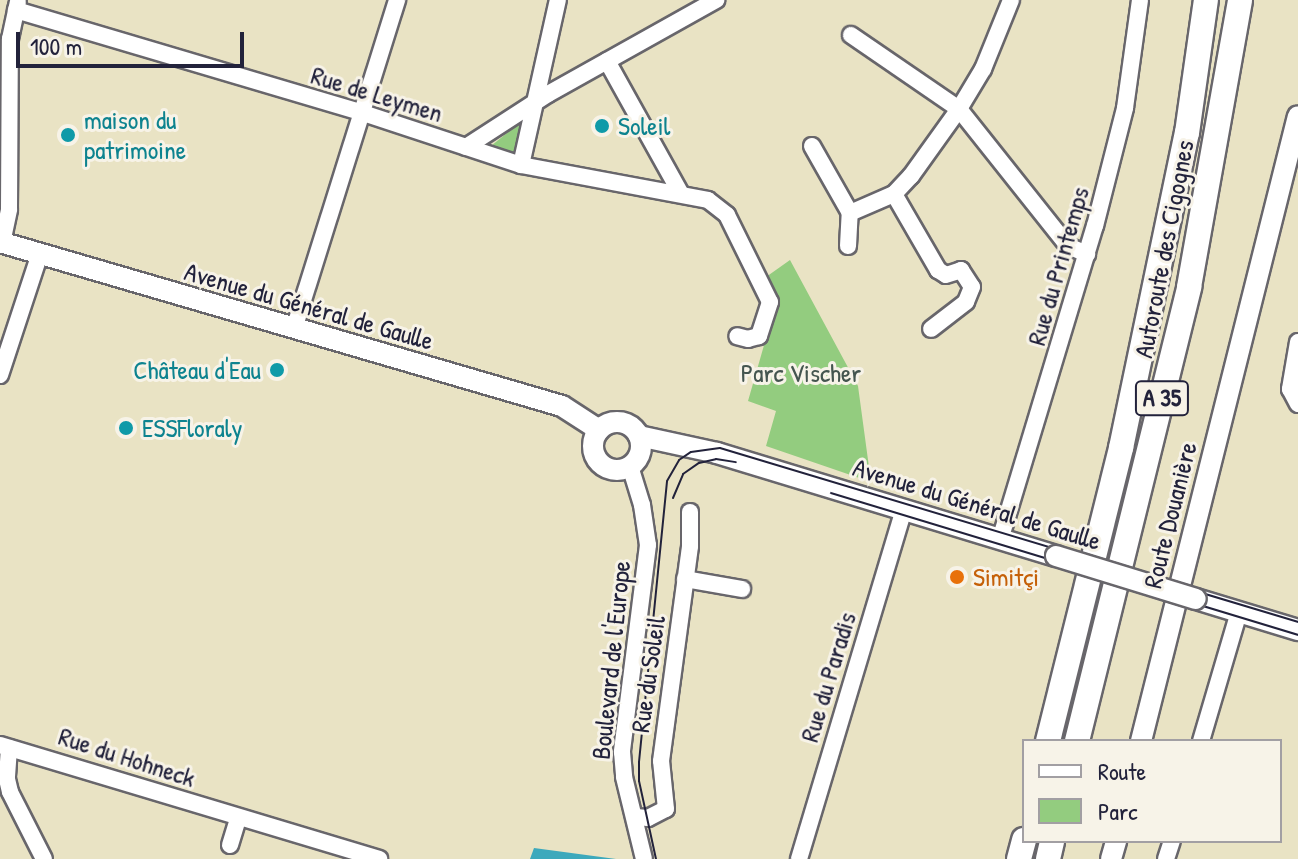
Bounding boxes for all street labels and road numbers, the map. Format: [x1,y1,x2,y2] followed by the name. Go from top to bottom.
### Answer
[308,59,446,129] street label: Rue de Leymen
[1128,138,1200,360] street label: Autoroute des Cigognes
[1021,183,1095,349] street label: Rue du Printemps
[181,256,437,356] street label: Avenue du Général de Gaulle
[1134,378,1190,418] road number: A 35
[1137,439,1203,591] street label: Route Douanière
[849,451,1105,557] street label: Avenue du Général de Gaulle
[585,559,637,761] street label: Boulevard de l'Europe
[794,608,862,746] street label: Rue du Paradis
[624,614,672,734] street label: Rue du Soleil
[55,720,199,794] street label: Rue du Hohneck

